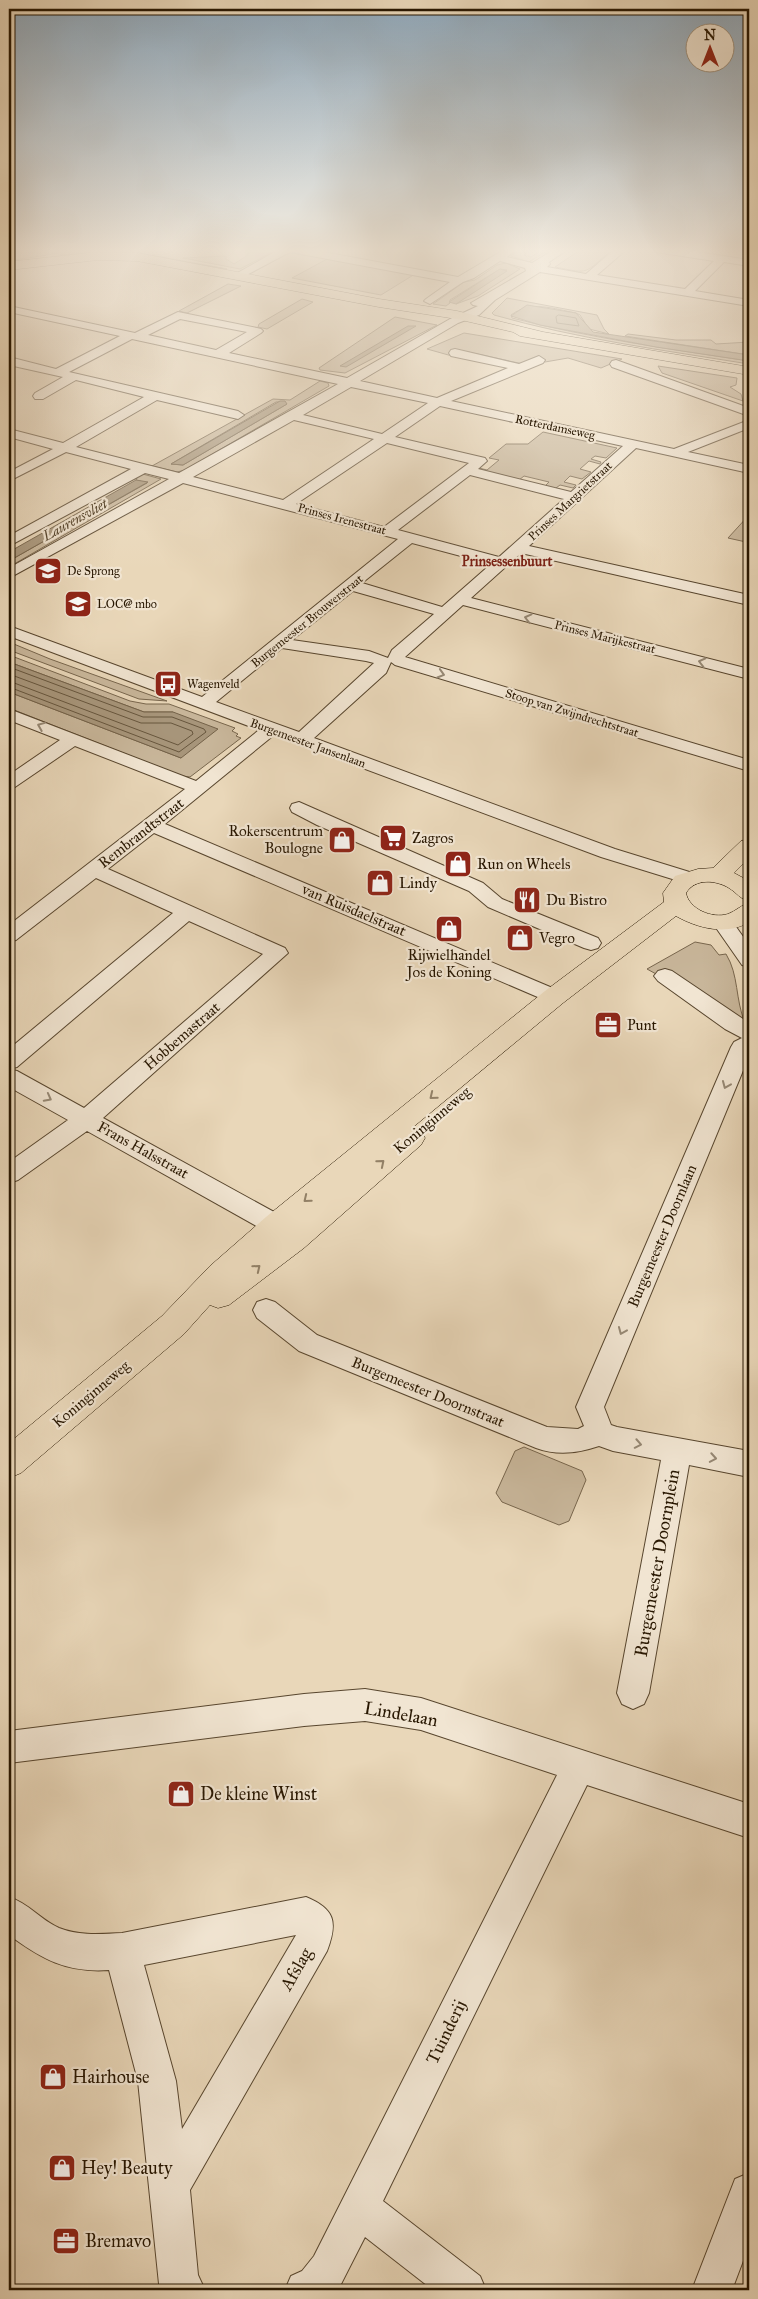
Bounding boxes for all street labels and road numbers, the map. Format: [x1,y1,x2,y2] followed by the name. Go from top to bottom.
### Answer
[514,412,597,443] street label: Rotterdamseweg
[525,458,616,544] street label: Prinses Margrietstraat
[296,500,388,538] street label: Prinses Irenestraat
[248,571,367,671] street label: Burgemeester Brouwerstraat
[553,618,658,656] street label: Prinses Marijkestraat
[504,686,641,740] street label: Stoop van Zwijndrechtstraat
[248,716,368,772] street label: Burgemeester Jansenlaan
[95,794,188,872] street label: Rembrandtstraat
[298,880,409,940] street label: van Ruisdaelstraat
[140,998,224,1074] street label: Hobbemastraat
[390,1082,475,1157] street label: Koninginneweg
[94,1118,192,1183] street label: Frans Halsstraat
[624,1162,700,1310] street label: Burgemeester Doornlaan
[349,1353,508,1431] street label: Burgemeester Doornstraat
[49,1356,134,1431] street label: Koninginneweg
[630,1467,685,1659] street label: Burgemeester Doornplein
[362,1697,440,1731] street label: Lindelaan
[275,1943,318,1996] street label: Afslag
[421,1996,471,2068] street label: Tuinderij

